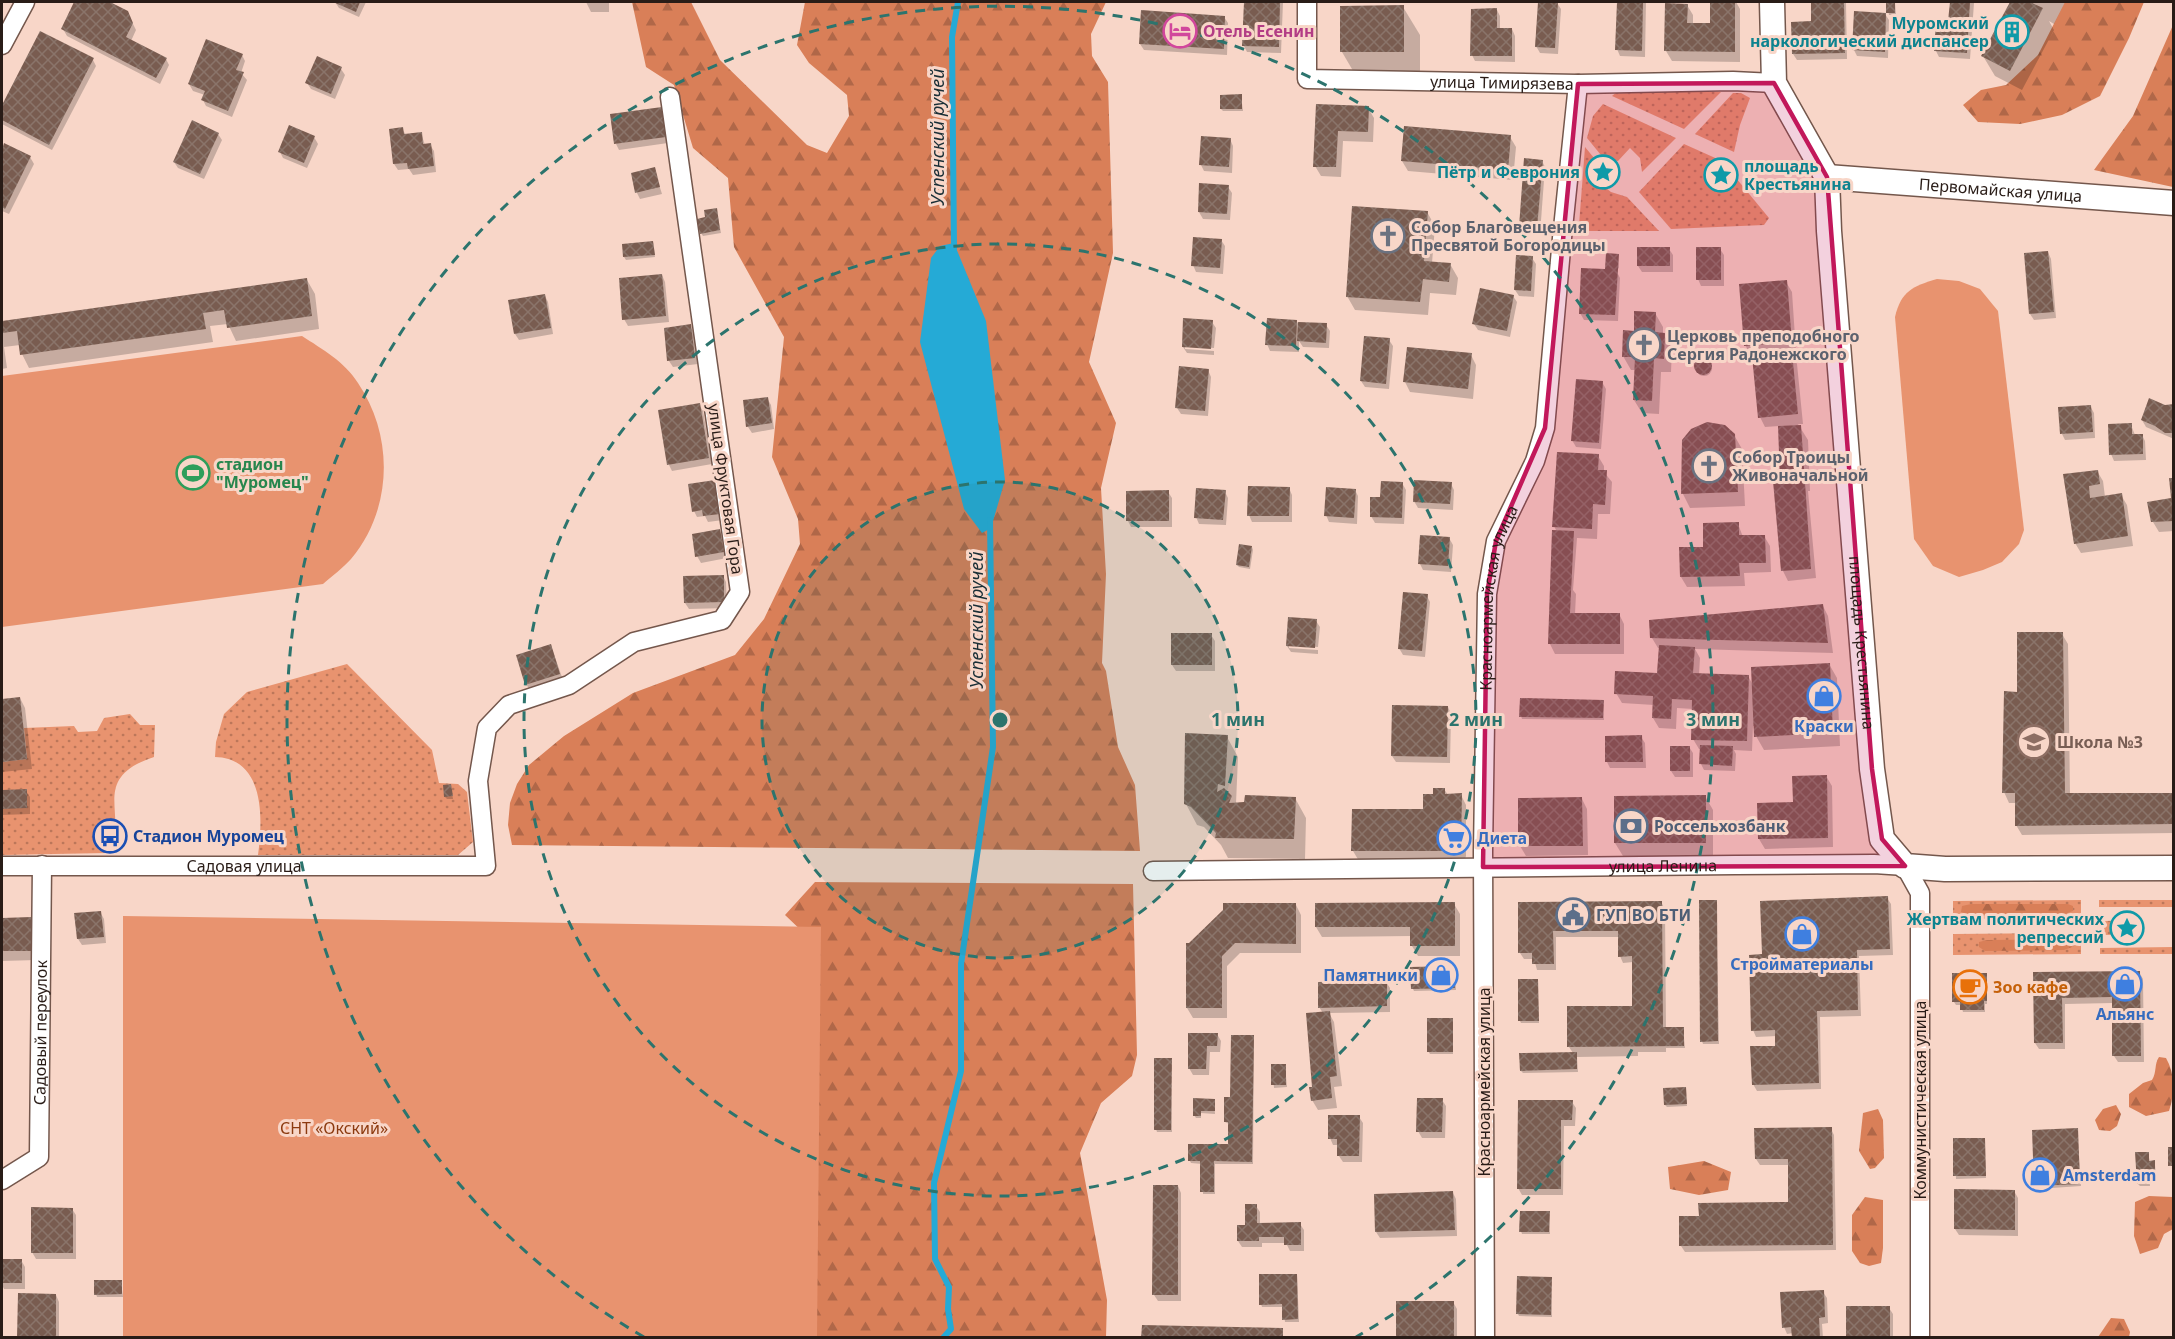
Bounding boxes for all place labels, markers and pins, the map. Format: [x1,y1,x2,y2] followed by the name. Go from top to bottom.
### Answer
[1750,12,1989,52] place label: Муромский наркологический диспансер
[1162,13,1198,49] hotel icon: Отель Есенин
[1994,14,2030,50] building icon: Муромский наркологический диспансер
[1203,20,1315,42] place label: Отель Есенин
[1585,154,1621,190] place icon: Пётр и Феврония
[1744,155,1851,195] place label: площадь Крестьянина
[1703,157,1739,193] place icon: площадь Крестьянина
[1437,161,1580,183] place label: Пётр и Феврония
[1411,216,1606,256] place label: Собор Благовещения Пресвятой Богородицы
[1370,218,1406,254] church icon: Собор Благовещения Пресвятой Богородицы
[1667,325,1860,365] place label: Церковь преподобного Сергия Радонежского
[1626,327,1662,363] church icon: Церковь преподобного Сергия Радонежского
[1732,446,1869,486] place label: Собор Троицы Живоначальной
[1691,448,1727,484] church icon: Собор Троицы Живоначальной
[216,453,309,493] place label: стадион "Муромец"
[175,455,211,491] sports icon: стадион "Муромец"
[1806,678,1842,714] shop icon: Краски
[990,710,1010,730] centre of rings
[1794,715,1854,737] place label: Краски
[2016,724,2052,760] school or university icon: Школа №3
[2057,731,2143,753] place label: Школа №3
[1613,808,1649,844] bank icon: Россельхозбанк
[1654,815,1786,837] place label: Россельхозбанк
[92,818,128,854] bus stop icon: Стадион Муромец
[1436,820,1472,856] supermarket icon: Диета
[133,825,285,847] place label: Стадион Муромец
[1477,827,1527,849] place label: Диета
[1555,897,1591,933] public building icon: ГУП ВО БТИ
[1596,904,1691,926] place label: ГУП ВО БТИ
[1907,908,2105,948] place label: Жертвам политических репрессий
[2109,910,2145,946] place icon: Жертвам политических репрессий
[1784,916,1820,952] shop icon: Стройматериалы
[1730,953,1874,975] place label: Стройматериалы
[1423,957,1459,993] shop icon: Памятники
[1323,964,1418,986] place label: Памятники
[2107,966,2143,1002] shop icon: Альянс
[1952,969,1988,1005] cafe icon: Зоо кафе
[1993,976,2068,998] place label: Зоо кафе
[2096,1003,2154,1025] place label: Альянс
[2022,1157,2058,1193] shop icon: Amsterdam
[2063,1164,2156,1186] place label: Amsterdam

